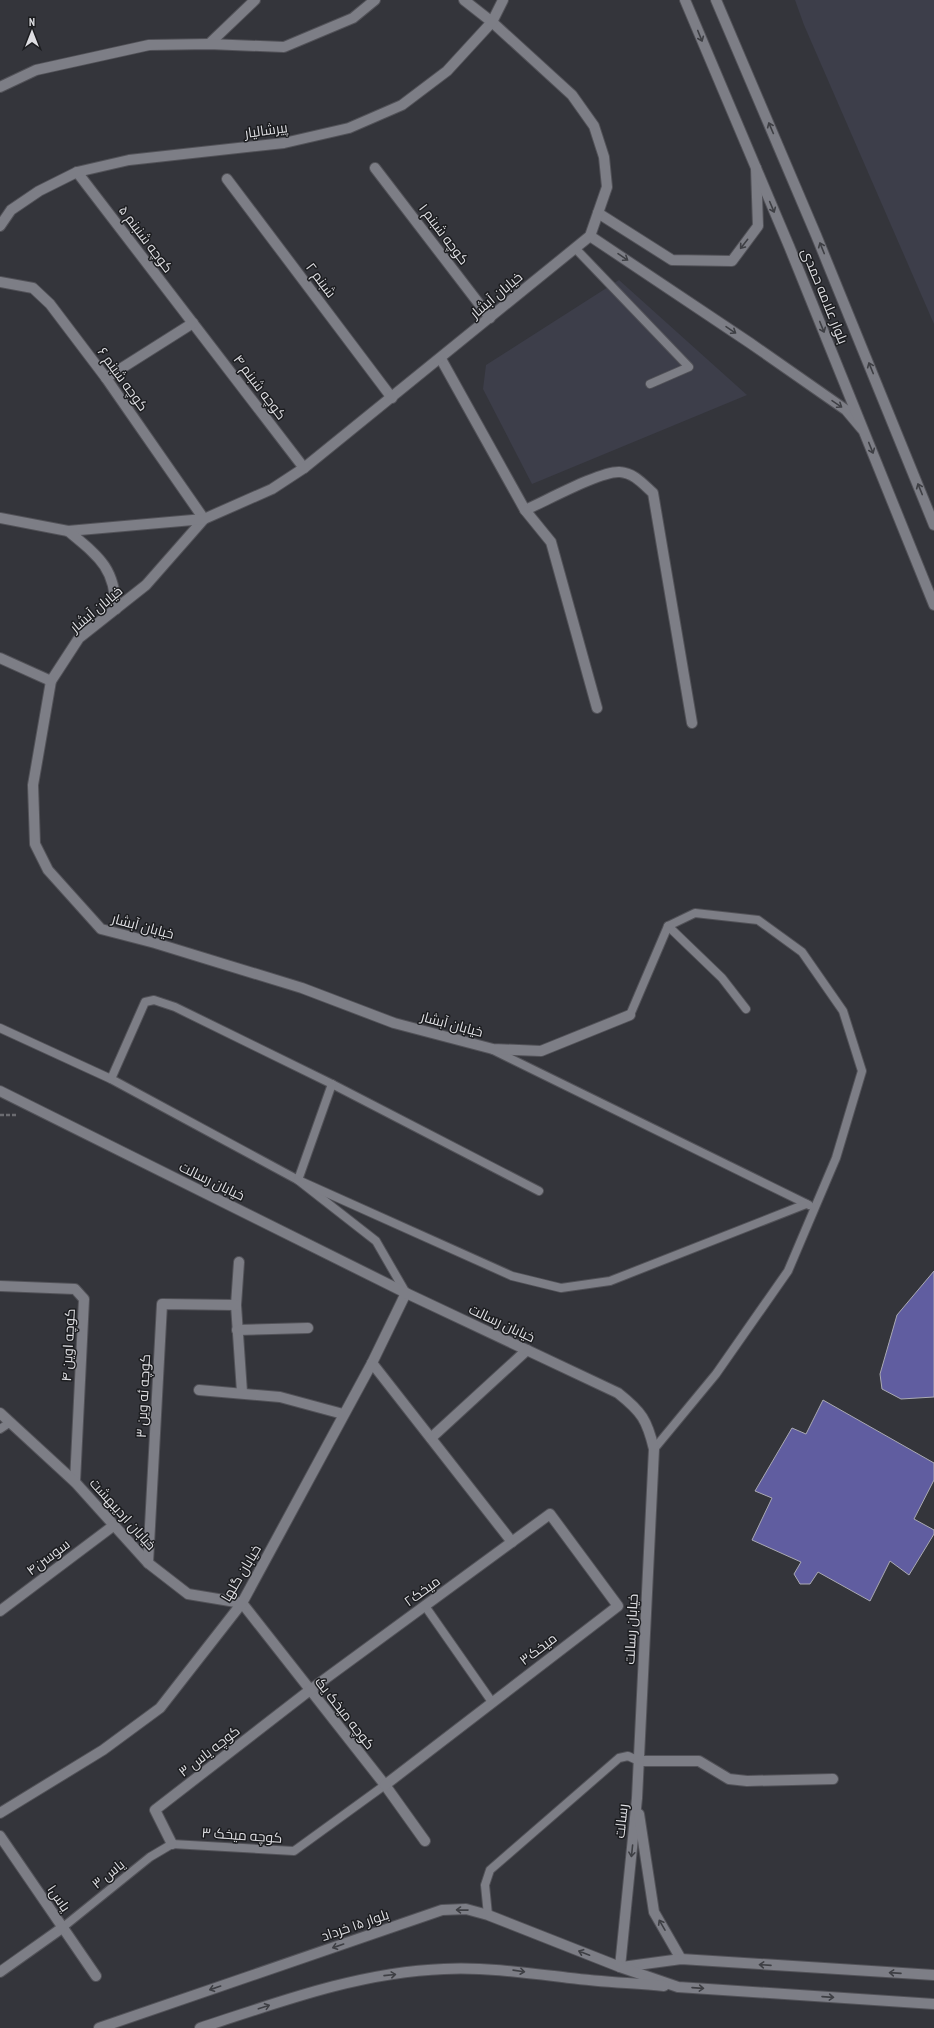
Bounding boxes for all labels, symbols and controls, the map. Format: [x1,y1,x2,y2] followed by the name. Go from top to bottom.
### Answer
[12,12,52,52] north arrow
[29,15,35,29] text: N
[696,30,704,42] one-way arrow
[242,118,289,143] street label: پیرشالیار
[766,123,774,135] one-way arrow
[414,200,473,269] street label: کوچه شبنم ۱
[769,201,777,213] one-way arrow
[114,202,177,277] street label: کوچه شنبنم ۵
[740,239,749,250] one-way arrow
[817,242,825,254] one-way arrow
[798,246,852,346] street label: بلوار علامه حمدی
[617,254,629,262] one-way arrow
[301,259,340,302] street label: شبنم ۲
[465,268,526,323] street label: خیابان آبشار
[819,321,827,333] one-way arrow
[725,326,736,334] one-way arrow
[93,344,152,415] street label: کوچه شبنم ۶
[229,351,290,424] street label: کوچه شبنم ۴
[867,363,874,375] one-way arrow
[831,401,843,409] one-way arrow
[868,441,876,453] one-way arrow
[915,483,923,495] one-way arrow
[65,582,126,637] street label: خیابان آبشار
[109,909,176,943] street label: خیابان آبشار
[418,1007,485,1041] street label: خیابان آبشار
[176,1157,248,1205] street label: خیابان رسالت
[466,1300,538,1346] street label: خیابان رسالت
[57,1308,80,1382] street label: کوچه اوین ۴
[132,1354,155,1438] street label: کوچه ئه وین ۳
[86,1474,160,1554] street label: خیابان اردیبهشت
[23,1535,73,1579] street label: سوسن۴
[217,1541,265,1605] street label: خیابان گلها
[400,1572,444,1610] street label: میخک۲
[620,1593,642,1665] street label: خیابان رسالت
[516,1629,560,1669] street label: میخک۳
[310,1673,379,1753] street label: کوچه میخک یک
[175,1721,244,1781] street label: کوچه یاس ۳
[610,1803,632,1839] street label: رسالت
[201,1823,283,1848] street label: کوچه میخک ۳
[628,1844,635,1857] one-way arrow
[88,1855,128,1893] street label: یاس ۳
[43,1881,75,1915] street label: یاس۱
[319,1905,391,1945] street label: بلوار ۱۵ خرداد
[456,1906,469,1914] one-way arrow
[657,1919,665,1931] one-way arrow
[332,1943,344,1951] one-way arrow
[578,1948,590,1956] one-way arrow
[759,1961,772,1968] one-way arrow
[512,1967,525,1975] one-way arrow
[889,1969,902,1976] one-way arrow
[383,1971,396,1978] one-way arrow
[209,1985,221,1993] one-way arrow
[691,1985,704,1992] one-way arrow
[821,1994,834,2001] one-way arrow
[257,2003,270,2010] one-way arrow

